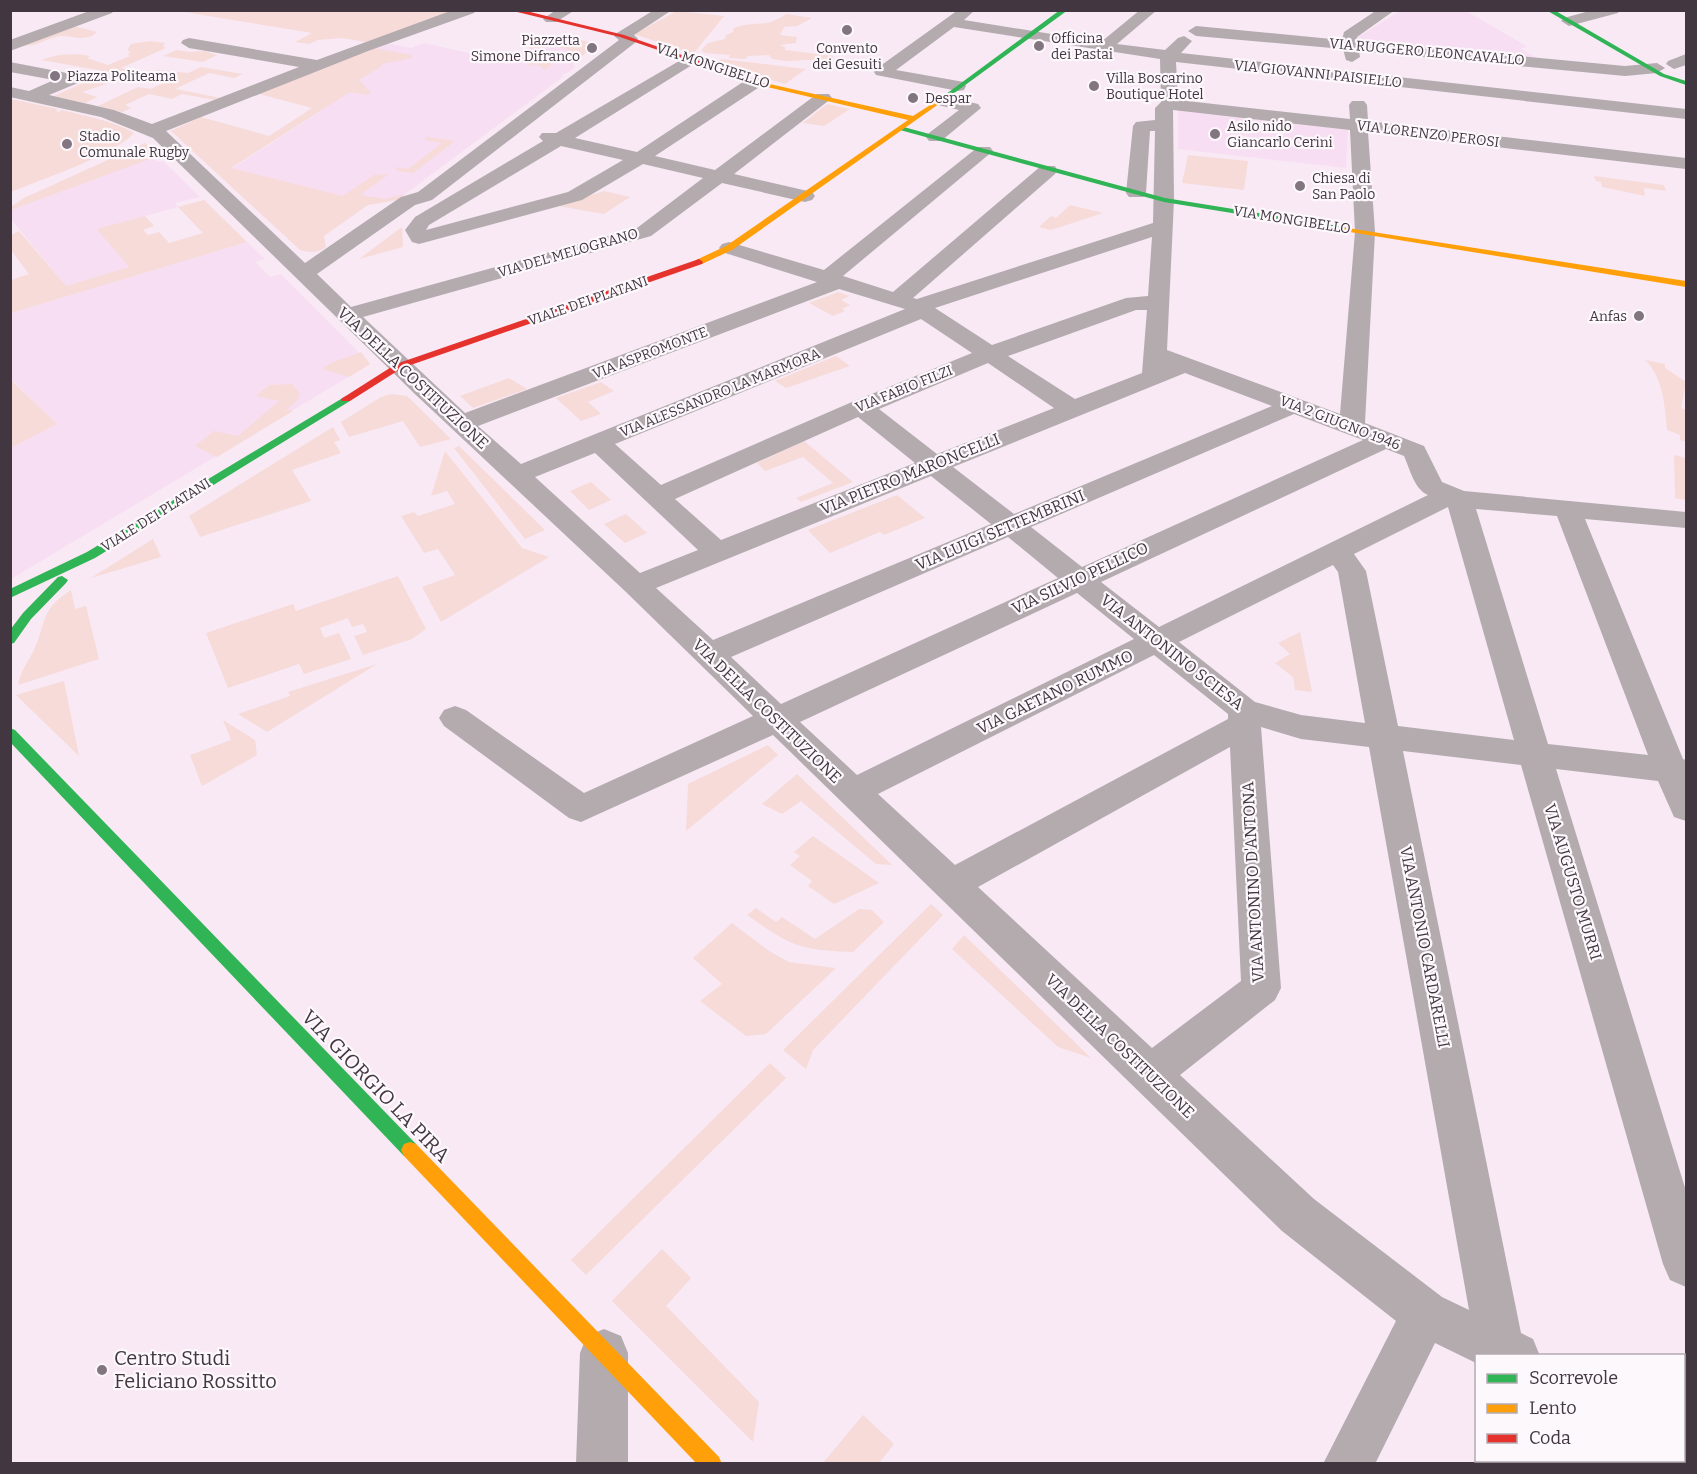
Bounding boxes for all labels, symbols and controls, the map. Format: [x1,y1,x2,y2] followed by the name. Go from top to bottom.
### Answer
[840,23,854,37] marker: Convento dei Gesuiti
[1051,30,1113,63] place label: Officina dei Pastai
[471,32,580,65] place label: Piazzetta Simone Difranco
[1329,35,1525,69] street label: VIA RUGGERO LEONCAVALLO
[1032,39,1046,53] marker: Officina dei Pastai
[654,40,772,92] street label: VIA MONGIBELLO
[812,40,882,73] place label: Convento dei Gesuiti
[585,41,599,55] marker: Piazzetta Simone Difranco
[1233,57,1403,91] street label: VIA GIOVANNI PAISIELLO
[67,68,177,85] place label: Piazza Politeama
[48,69,62,83] marker: Piazza Politeama
[1106,70,1204,103] place label: Villa Boscarino Boutique Hotel
[1087,79,1101,93] marker: Villa Boscarino Boutique Hotel
[925,90,972,107] place label: Despar
[906,91,920,105] marker: Despar
[1356,117,1500,151] street label: VIA LORENZO PEROSI
[1227,118,1333,151] place label: Asilo nido Giancarlo Cerini
[1208,127,1222,141] marker: Asilo nido Giancarlo Cerini
[79,128,190,161] place label: Stadio Comunale Rugby
[60,137,74,151] marker: Stadio Comunale Rugby
[1312,170,1375,203] place label: Chiesa di San Paolo
[1293,179,1307,193] marker: Chiesa di San Paolo
[1232,202,1352,238] street label: VIA MONGIBELLO
[496,225,640,281] street label: VIA DEL MELOGRANO
[526,272,650,330] street label: VIALE DEI PLATANI
[334,303,492,453] street label: VIA DELLA COSTITUZIONE
[1589,308,1627,325] place label: Anfas
[1632,309,1646,323] marker: Anfas
[590,323,710,383] street label: VIA ASPROMONTE
[617,345,823,441] street label: VIA ALESSANDRO LA MARMORA
[853,362,955,416] street label: VIA FABIO FILZI
[1277,392,1403,454] street label: VIA 2 GIUGNO 1946
[817,429,1003,519] street label: VIA PIETRO MARONCELLI
[98,474,214,556] street label: VIALE DEI PLATANI
[913,486,1087,574] street label: VIA LUIGI SETTEMBRINI
[1009,538,1151,618] street label: VIA SILVIO PELLICO
[1097,590,1248,714] street label: VIA ANTONINO SCIESA
[689,635,845,787] street label: VIA DELLA COSTITUZIONE
[974,646,1136,738] street label: VIA GAETANO RUMMO
[1238,780,1268,983] street label: VIA ANTONINO D'ANTONA
[1540,802,1606,962] street label: VIA AUGUSTO MURRI
[1396,845,1454,1049] street label: VIA ANTONIO CARDARELLI
[1042,970,1198,1122] street label: VIA DELLA COSTITUZIONE
[297,1005,456,1168] street label: VIA GIORGIO LA PIRA
[114,1346,277,1393] place label: Centro Studi Feliciano Rossitto
[1475,1354,1685,1462] legend
[95,1363,109,1377] marker: Centro Studi Feliciano Rossitto
[1529,1367,1618,1389] text: Scorrevole
[1529,1397,1577,1419] text: Lento
[1529,1427,1571,1449] text: Coda

